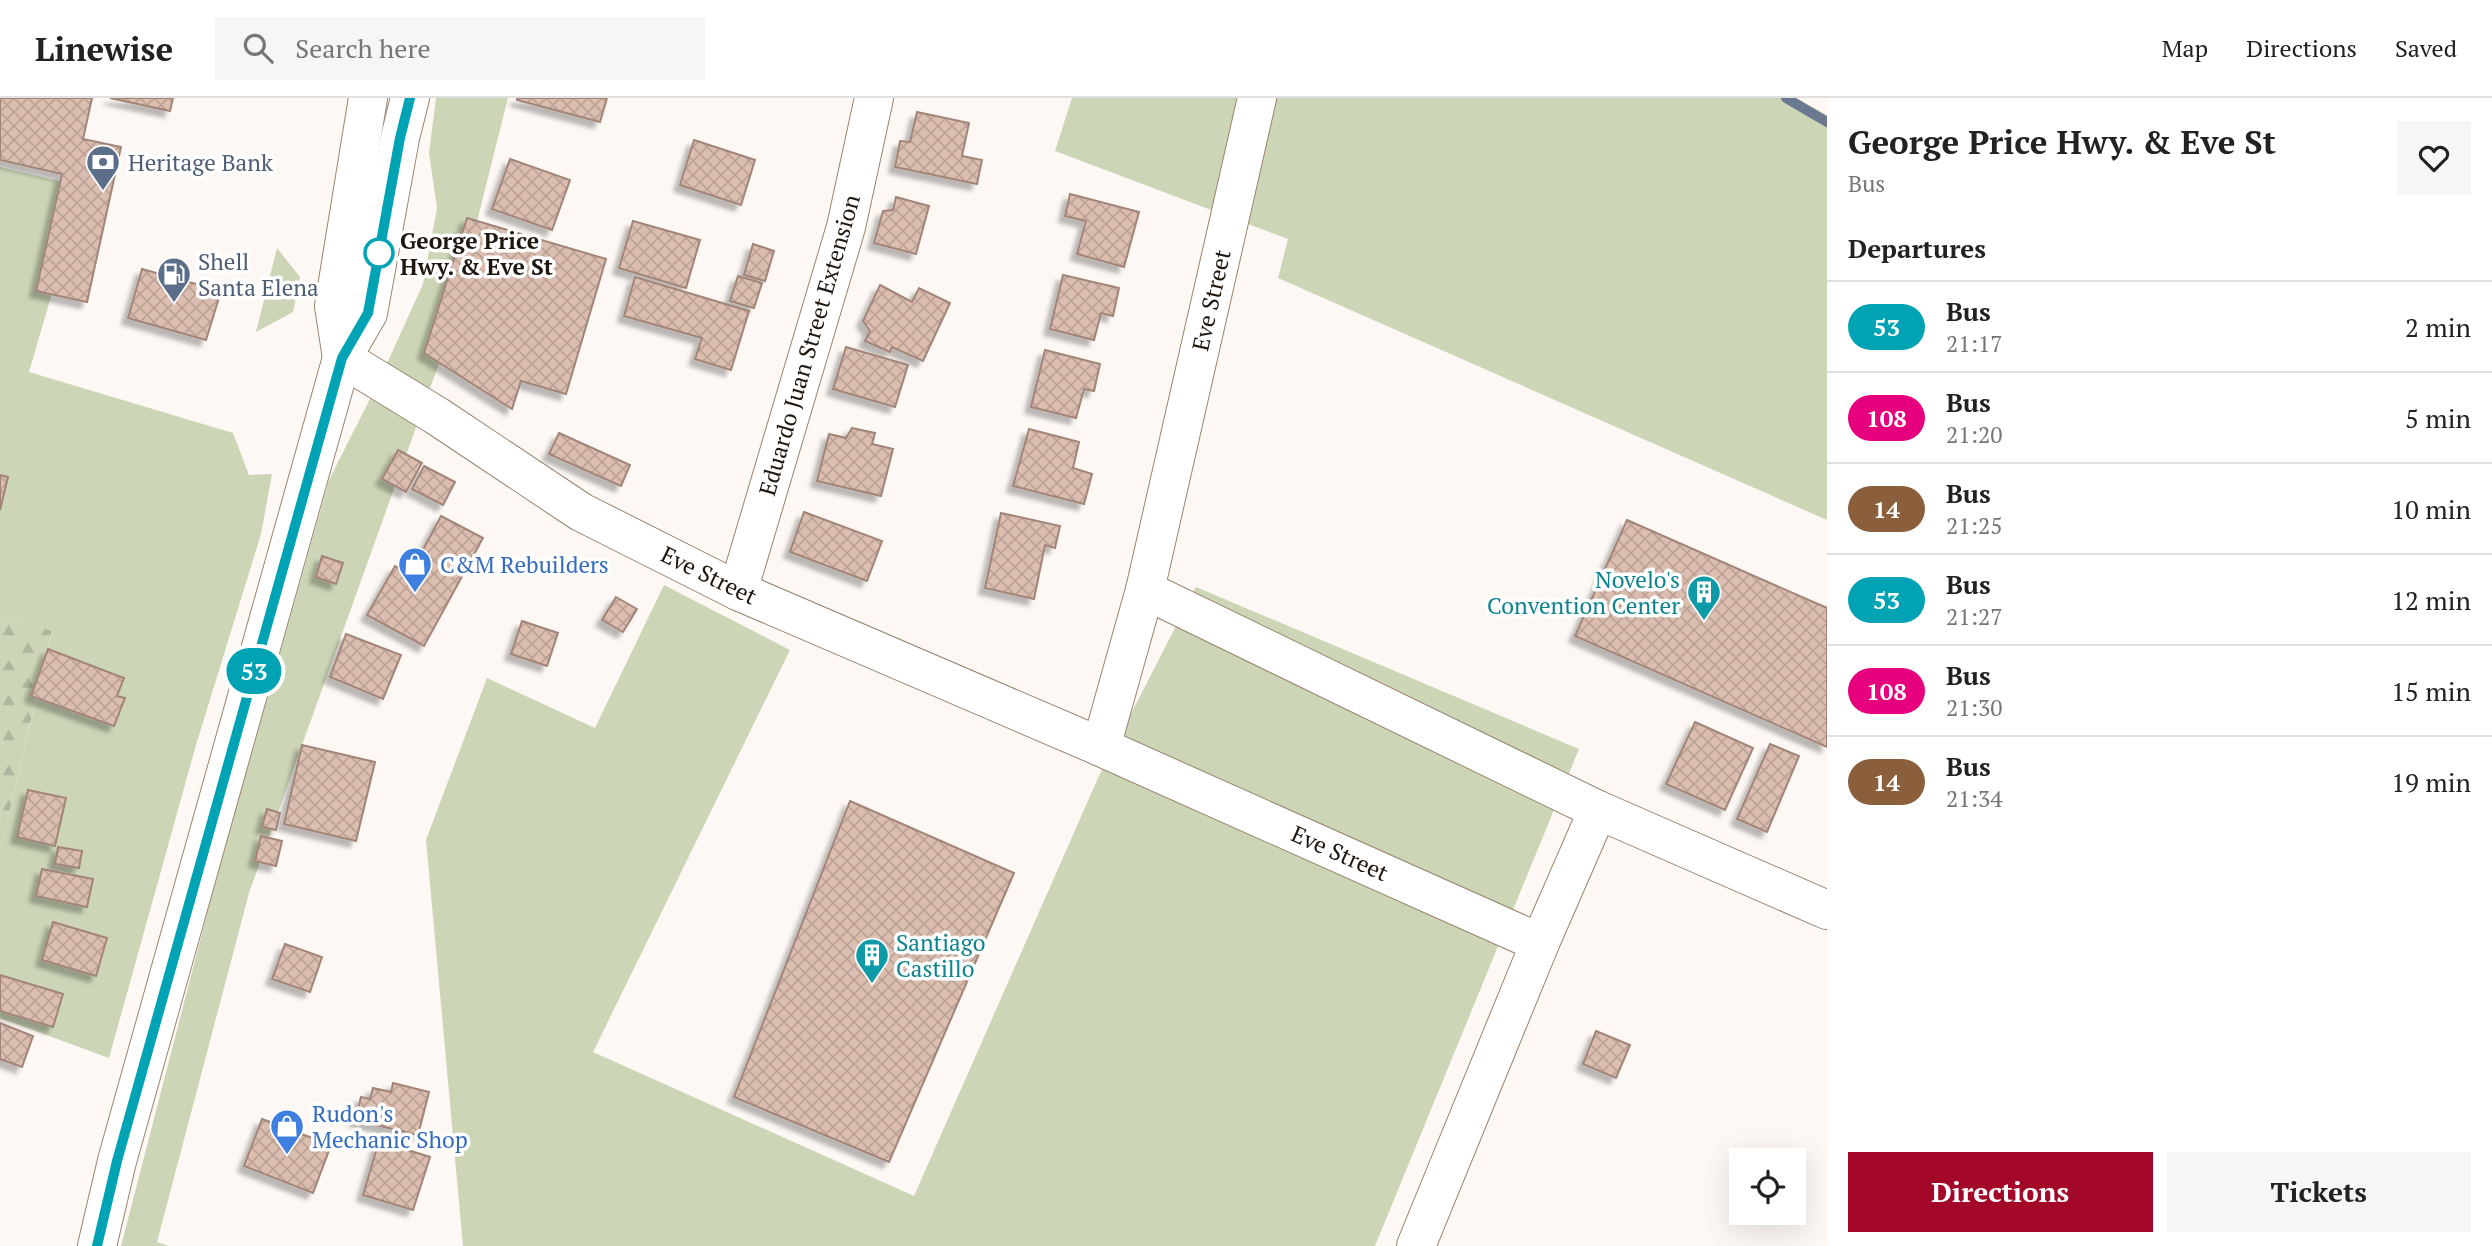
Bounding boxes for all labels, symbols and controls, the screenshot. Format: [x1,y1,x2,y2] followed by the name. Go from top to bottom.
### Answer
[215,17,705,80] search box
[35,27,173,70] text: Linewise
[239,29,277,67] icon: search
[295,31,430,65] text: Search here
[2162,32,2208,64] text: Map
[2246,32,2357,64] text: Directions
[2395,32,2457,64] text: Saved
[1848,120,2276,163] text: George Price Hwy. & Eve St
[2397,121,2471,195] button: heart
[84,143,122,192] bank icon: Heritage Bank
[128,147,273,178] place label: Heritage Bank
[1848,168,1885,199] text: Bus
[751,190,867,499] street label: Eduardo Juan Street Extension
[400,225,553,282] place label: George Price Hwy. & Eve St
[1848,231,1986,265] text: Departures
[364,238,394,268] marker: George Price Hwy. & Eve St
[198,246,319,303] place label: Shell Santa Elena
[1184,246,1238,354] street label: Eve Street
[155,255,193,304] fuel station icon: Shell Santa Elena
[1946,294,1991,328] text: Bus
[2405,310,2471,344] text: 2 min
[1873,311,1900,343] text: 53
[1946,328,2003,359] text: 21:17
[1946,385,1991,419] text: Bus
[2405,401,2471,435] text: 5 min
[1866,402,1907,434] text: 108
[1946,419,2003,450] text: 21:20
[1946,476,1991,510] text: Bus
[2391,492,2471,526] text: 10 min
[1873,493,1900,525] text: 14
[1946,510,2003,541] text: 21:25
[656,538,763,612] street label: Eve Street
[396,545,434,594] shop icon: C&M Rebuilders
[440,549,609,580] place label: C&M Rebuilders
[1487,564,1680,621] place label: Novelo's Convention Center
[1946,567,1991,601] text: Bus
[1685,573,1723,622] building icon: Novelo's Convention Center
[2391,583,2471,617] text: 12 min
[1873,584,1900,616] text: 53
[1946,601,2003,632] text: 21:27
[222,648,286,694] line badge: 53
[240,655,268,687] text: 53
[1946,658,1991,692] text: Bus
[2391,674,2471,708] text: 15 min
[1866,675,1907,707] text: 108
[1946,692,2003,723] text: 21:30
[1946,749,1991,783] text: Bus
[2391,765,2471,799] text: 19 min
[1873,766,1900,798] text: 14
[1946,783,2003,814] text: 21:34
[1287,818,1394,888] street label: Eve Street
[896,927,986,984] place label: Santiago Castillo
[853,936,891,985] building icon: Santiago Castillo
[312,1098,468,1155] place label: Rudon's Mechanic Shop
[268,1107,306,1156] shop icon: Rudon's Mechanic Shop
[1729,1148,1806,1225] map controls
[1729,1148,1806,1225] button: locate
[1848,1152,2153,1232] button: Directions
[2167,1152,2471,1232] button: Tickets

